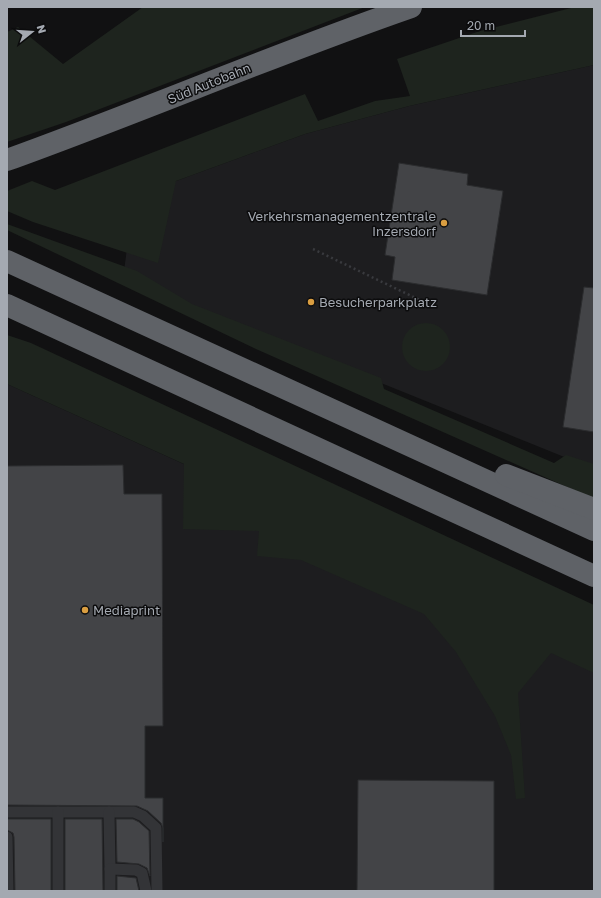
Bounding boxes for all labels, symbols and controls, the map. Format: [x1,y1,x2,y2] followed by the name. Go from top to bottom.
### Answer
[12,12,52,52] north arrow
[461,12,525,38] scale bar
[467,18,495,33] text: 20 m
[35,23,49,35] text: N
[165,59,253,107] street label: Süd Autobahn
[248,208,436,239] place label: Verkehrsmanagementzentrale Inzersdorf
[439,218,449,228] marker: Verkehrsmanagementzentrale Inzersdorf
[319,294,437,310] place label: Besucherparkplatz
[306,297,316,307] marker: Besucherparkplatz
[93,602,160,618] place label: Mediaprint
[80,605,90,615] marker: Mediaprint

